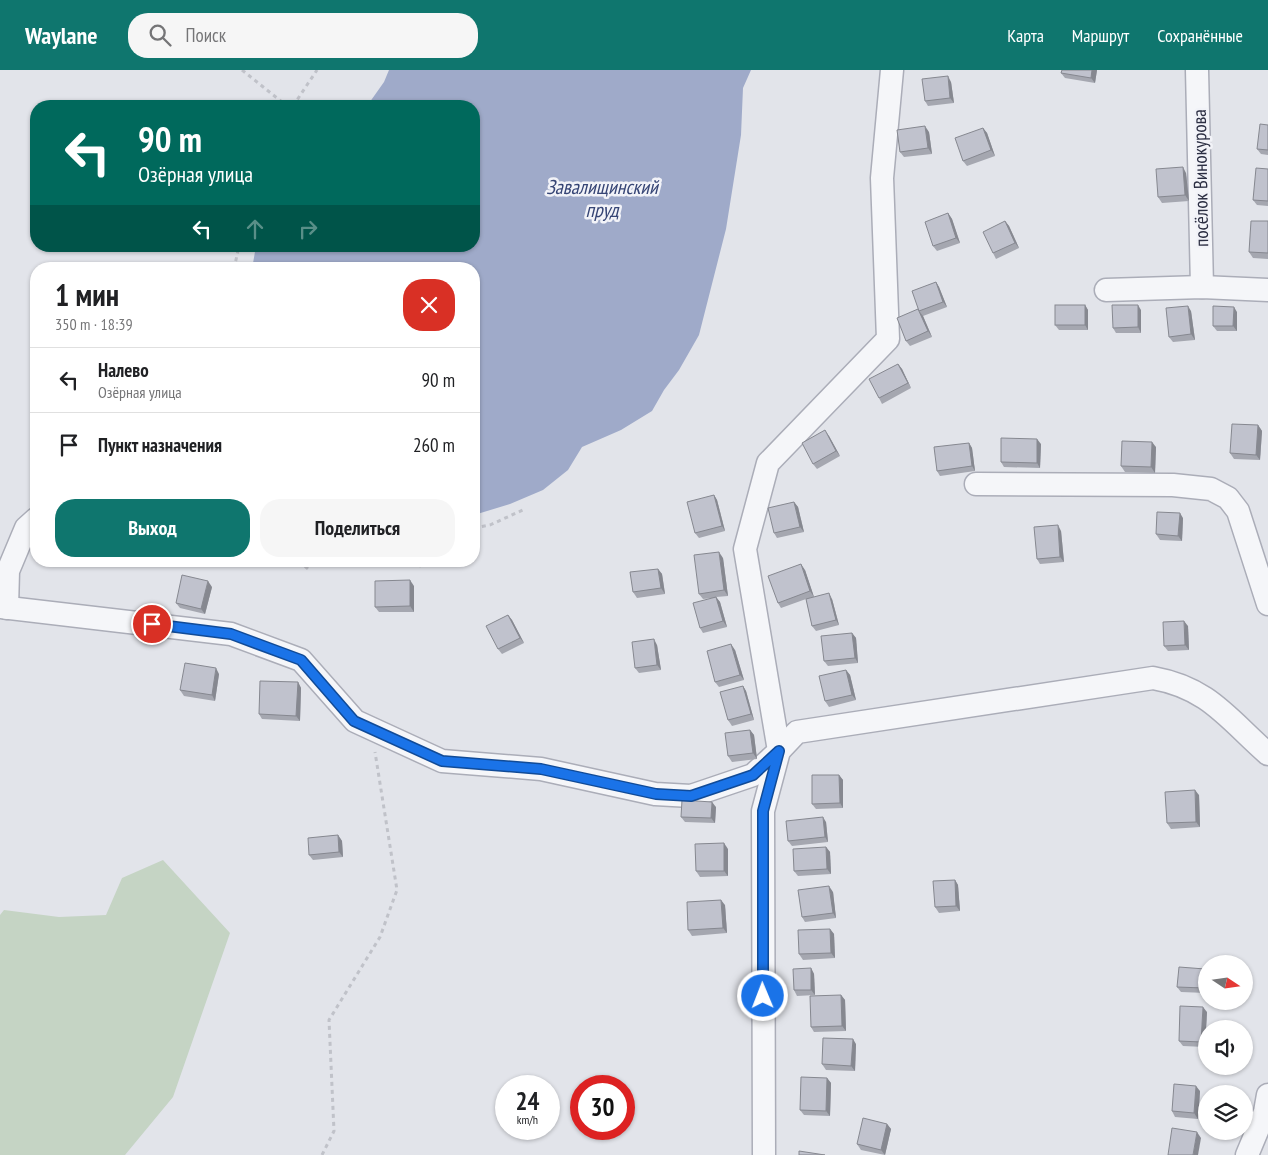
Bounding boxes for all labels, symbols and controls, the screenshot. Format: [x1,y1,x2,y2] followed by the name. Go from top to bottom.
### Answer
[128,13,478,58] search box
[25,20,98,51] text: Waylane
[146,21,174,49] icon: search
[186,23,226,47] text: Поиск
[1007,24,1044,47] text: Карта
[1072,24,1129,47] text: Маршрут
[1157,24,1243,47] text: Сохранённые
[1187,109,1213,247] street label: посёлок Винокурова
[138,116,202,162] text: 90 m
[55,120,120,185] icon: left
[138,160,253,188] text: Озёрная улица
[546,174,660,223] water label: Завалищинский пруд
[188,215,216,243] icon: left
[241,215,269,243] icon: ahead
[294,215,322,243] icon: right
[55,275,119,314] text: 1 мин
[403,279,455,331] button: close
[55,314,133,334] text: 350 m · 18:39
[98,358,149,382] text: Налево
[55,366,83,394] icon: left
[422,368,455,392] text: 90 m
[98,382,182,402] text: Озёрная улица
[55,431,83,459] icon: arrive
[98,433,222,457] text: Пункт назначения
[413,433,455,457] text: 260 m
[55,499,250,557] button: Выход
[260,499,455,557] button: Поделиться
[131,603,173,645] pin
[138,610,166,638] icon: arrive
[1198,955,1252,1010] north arrow
[1198,955,1253,1140] map controls
[736,969,788,1021] position arrow
[1198,1020,1253,1075] button: sound
[570,1075,635,1140] speed limit sign: 30
[516,1085,539,1117] text: 24
[1198,1085,1253,1140] button: layers
[517,1112,538,1127] text: km/h

